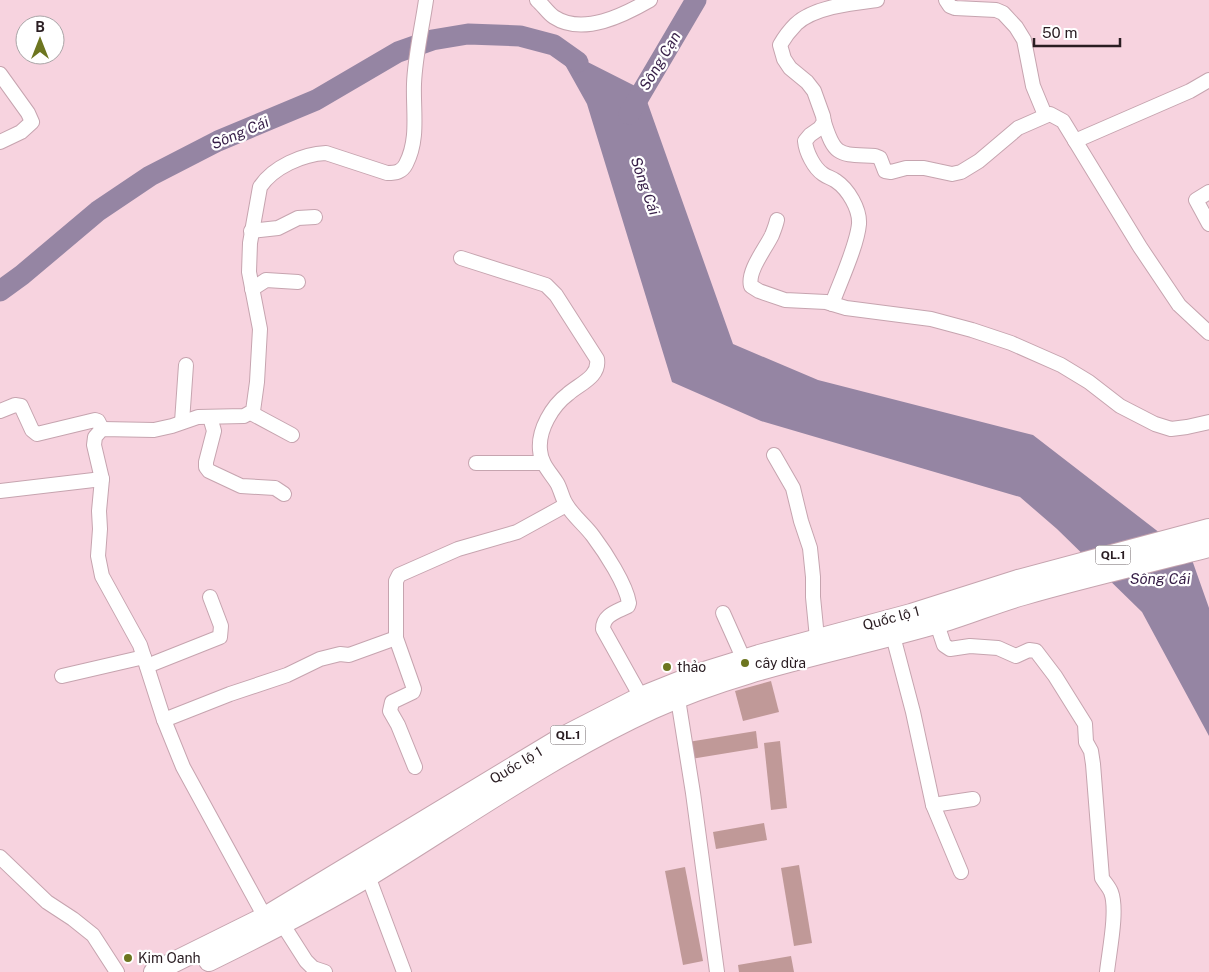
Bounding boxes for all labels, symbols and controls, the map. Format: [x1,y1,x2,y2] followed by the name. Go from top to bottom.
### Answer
[15,15,65,65] north arrow
[1034,15,1120,47] scale bar
[35,19,45,35] text: B
[1042,24,1077,41] text: 50 m
[635,28,684,93] water label: Sông Cạn
[209,113,271,152] water label: Sông Cái
[628,154,663,218] water label: Sông Cái
[1096,546,1130,564] road number: QL.1
[1130,570,1191,587] water label: Sông Cái
[861,603,921,633] street label: Quốc lộ 1
[755,655,806,671] place label: cây dừa
[739,657,751,669] marker: cây dừa
[677,659,706,675] place label: thảo
[661,661,673,673] marker: thảo
[550,726,586,744] road number: QL.1
[487,743,545,787] street label: Quốc lộ 1
[138,950,201,966] place label: Kim Oanh
[122,952,134,964] marker: Kim Oanh

